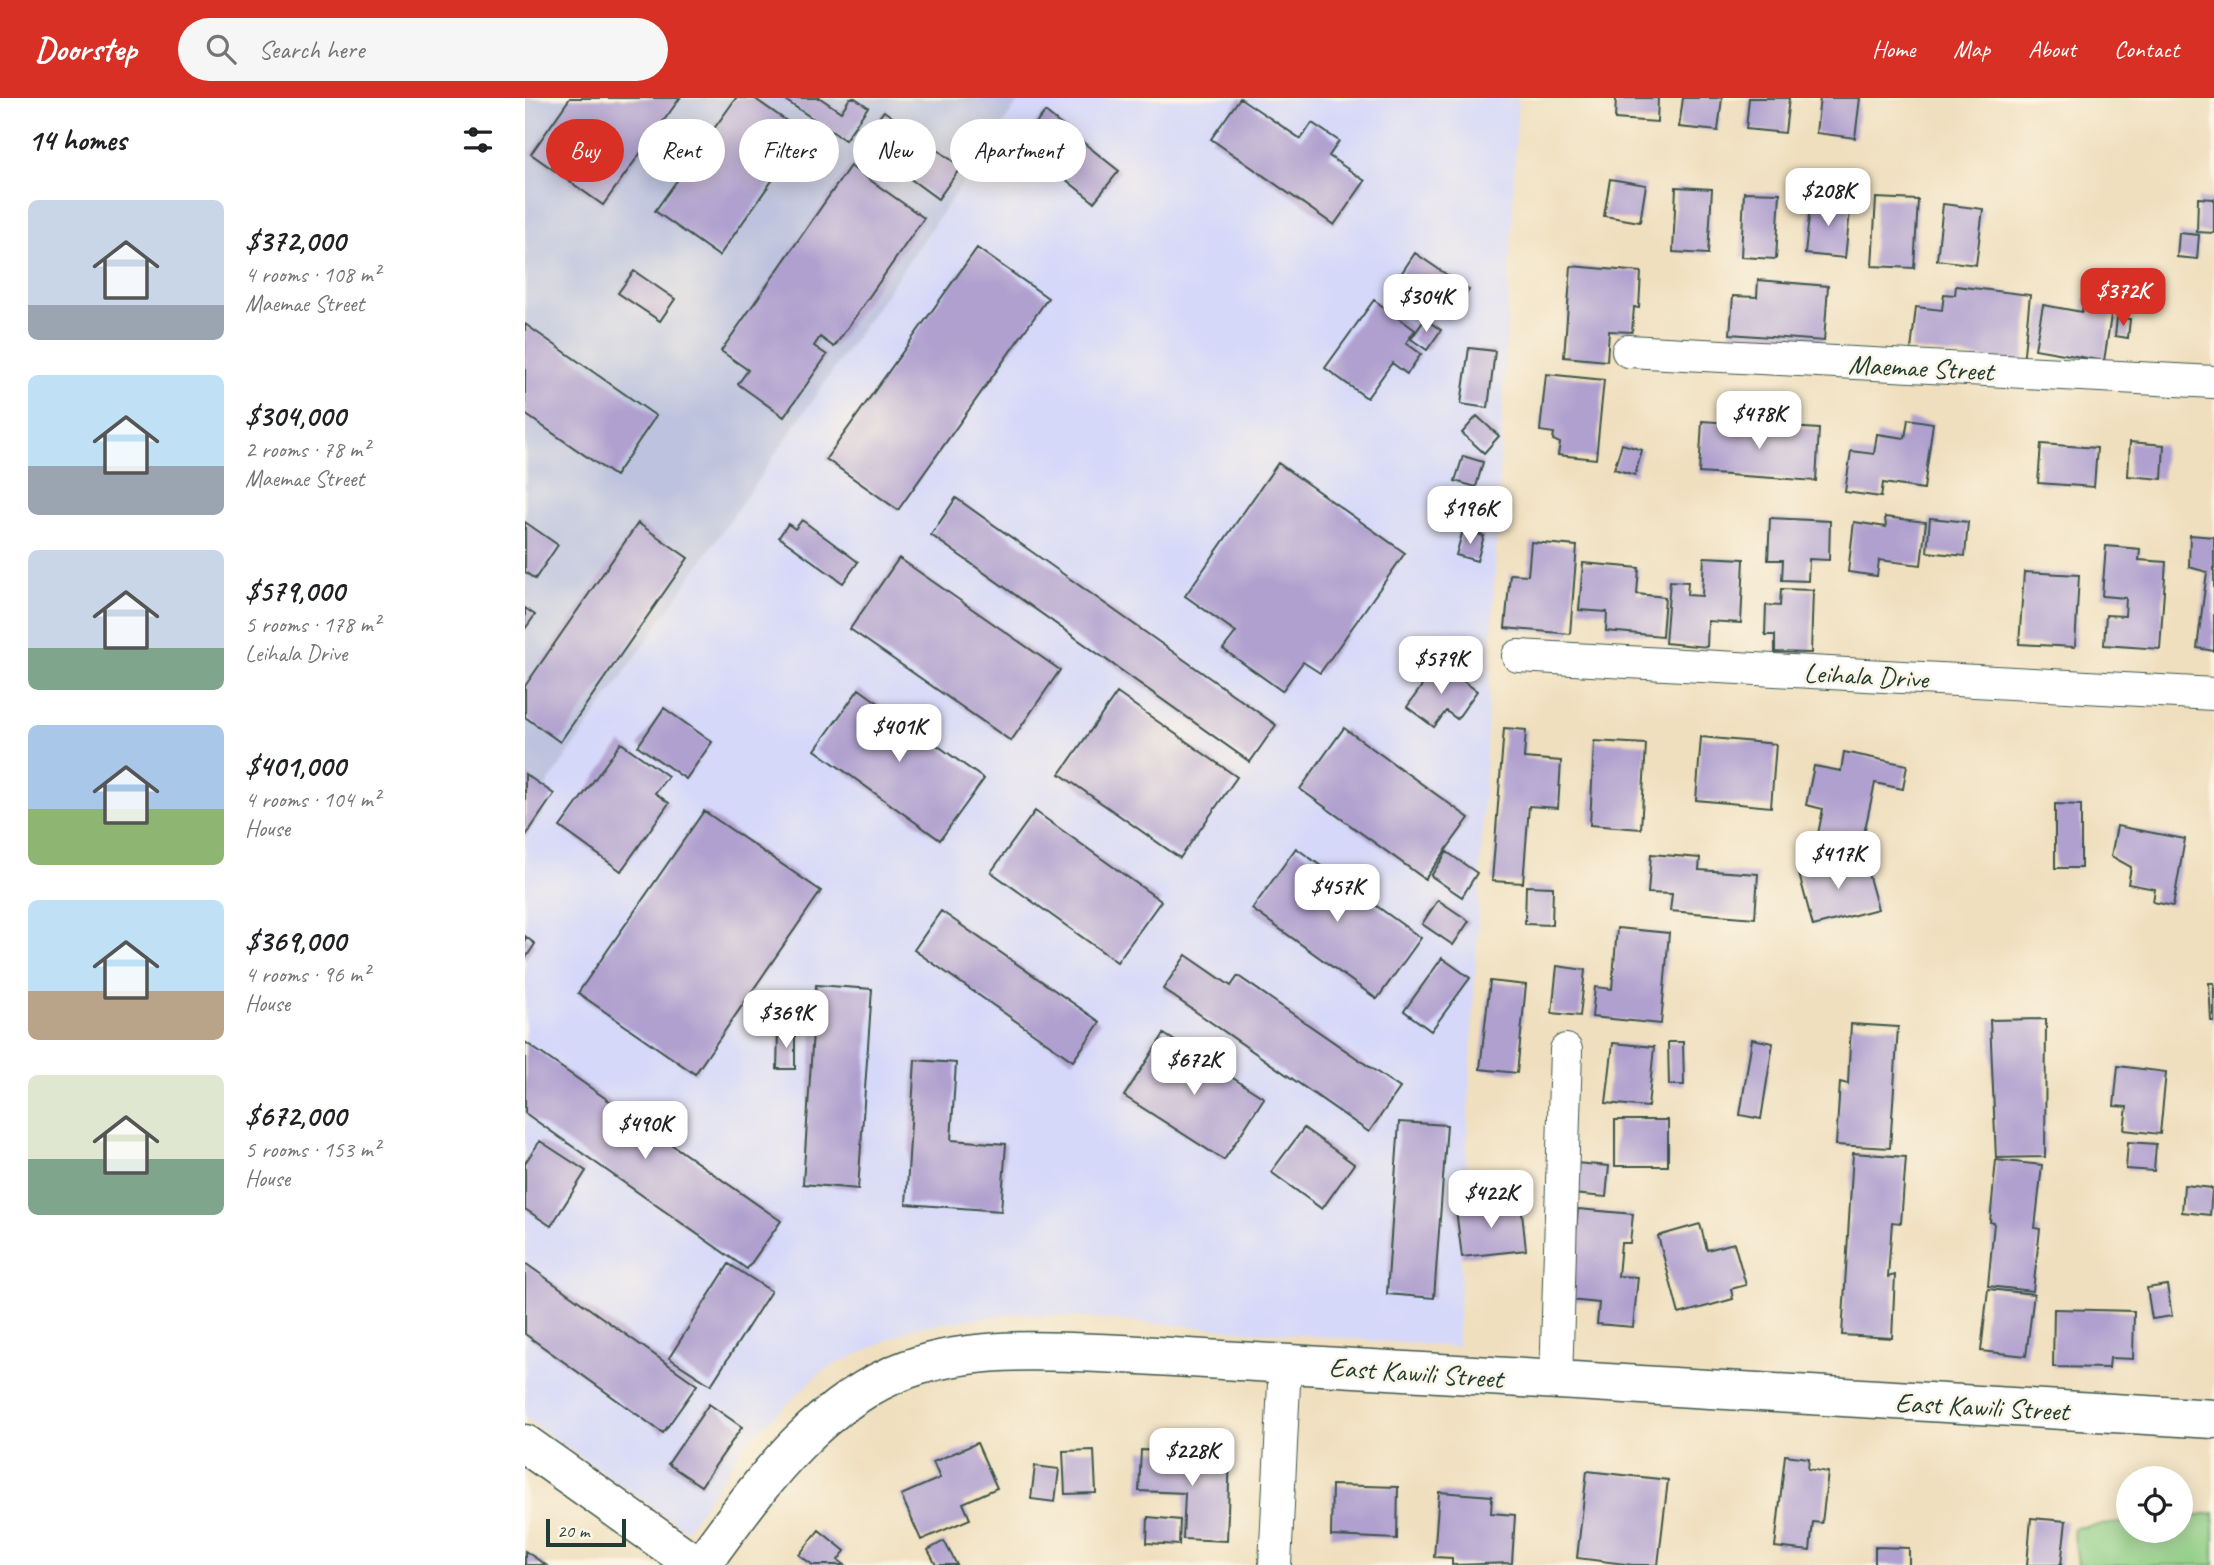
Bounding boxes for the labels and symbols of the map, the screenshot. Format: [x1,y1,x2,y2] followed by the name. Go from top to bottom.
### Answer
[1779,169,1877,228] pin: $208K
[2074,268,2172,328] pin: $372K
[1377,274,1475,334] pin: $304K
[1848,346,1997,389] street label: Maemae Street
[1710,392,1808,451] pin: $478K
[1421,486,1519,546] pin: $196K
[1392,636,1490,696] pin: $579K
[1803,655,1931,696] street label: Leihala Drive
[850,704,948,764] pin: $401K
[1789,832,1887,891] pin: $417K
[1288,864,1386,924] pin: $457K
[737,990,835,1050] pin: $369K
[1145,1038,1243,1097] pin: $672K
[596,1102,694,1161] pin: $490K
[1442,1170,1540,1230] pin: $422K
[1328,1349,1507,1396] street label: East Kawili Street
[1894,1384,2072,1429] street label: East Kawili Street
[1143,1428,1241,1488] pin: $228K
[546,1516,627,1548] scale bar

